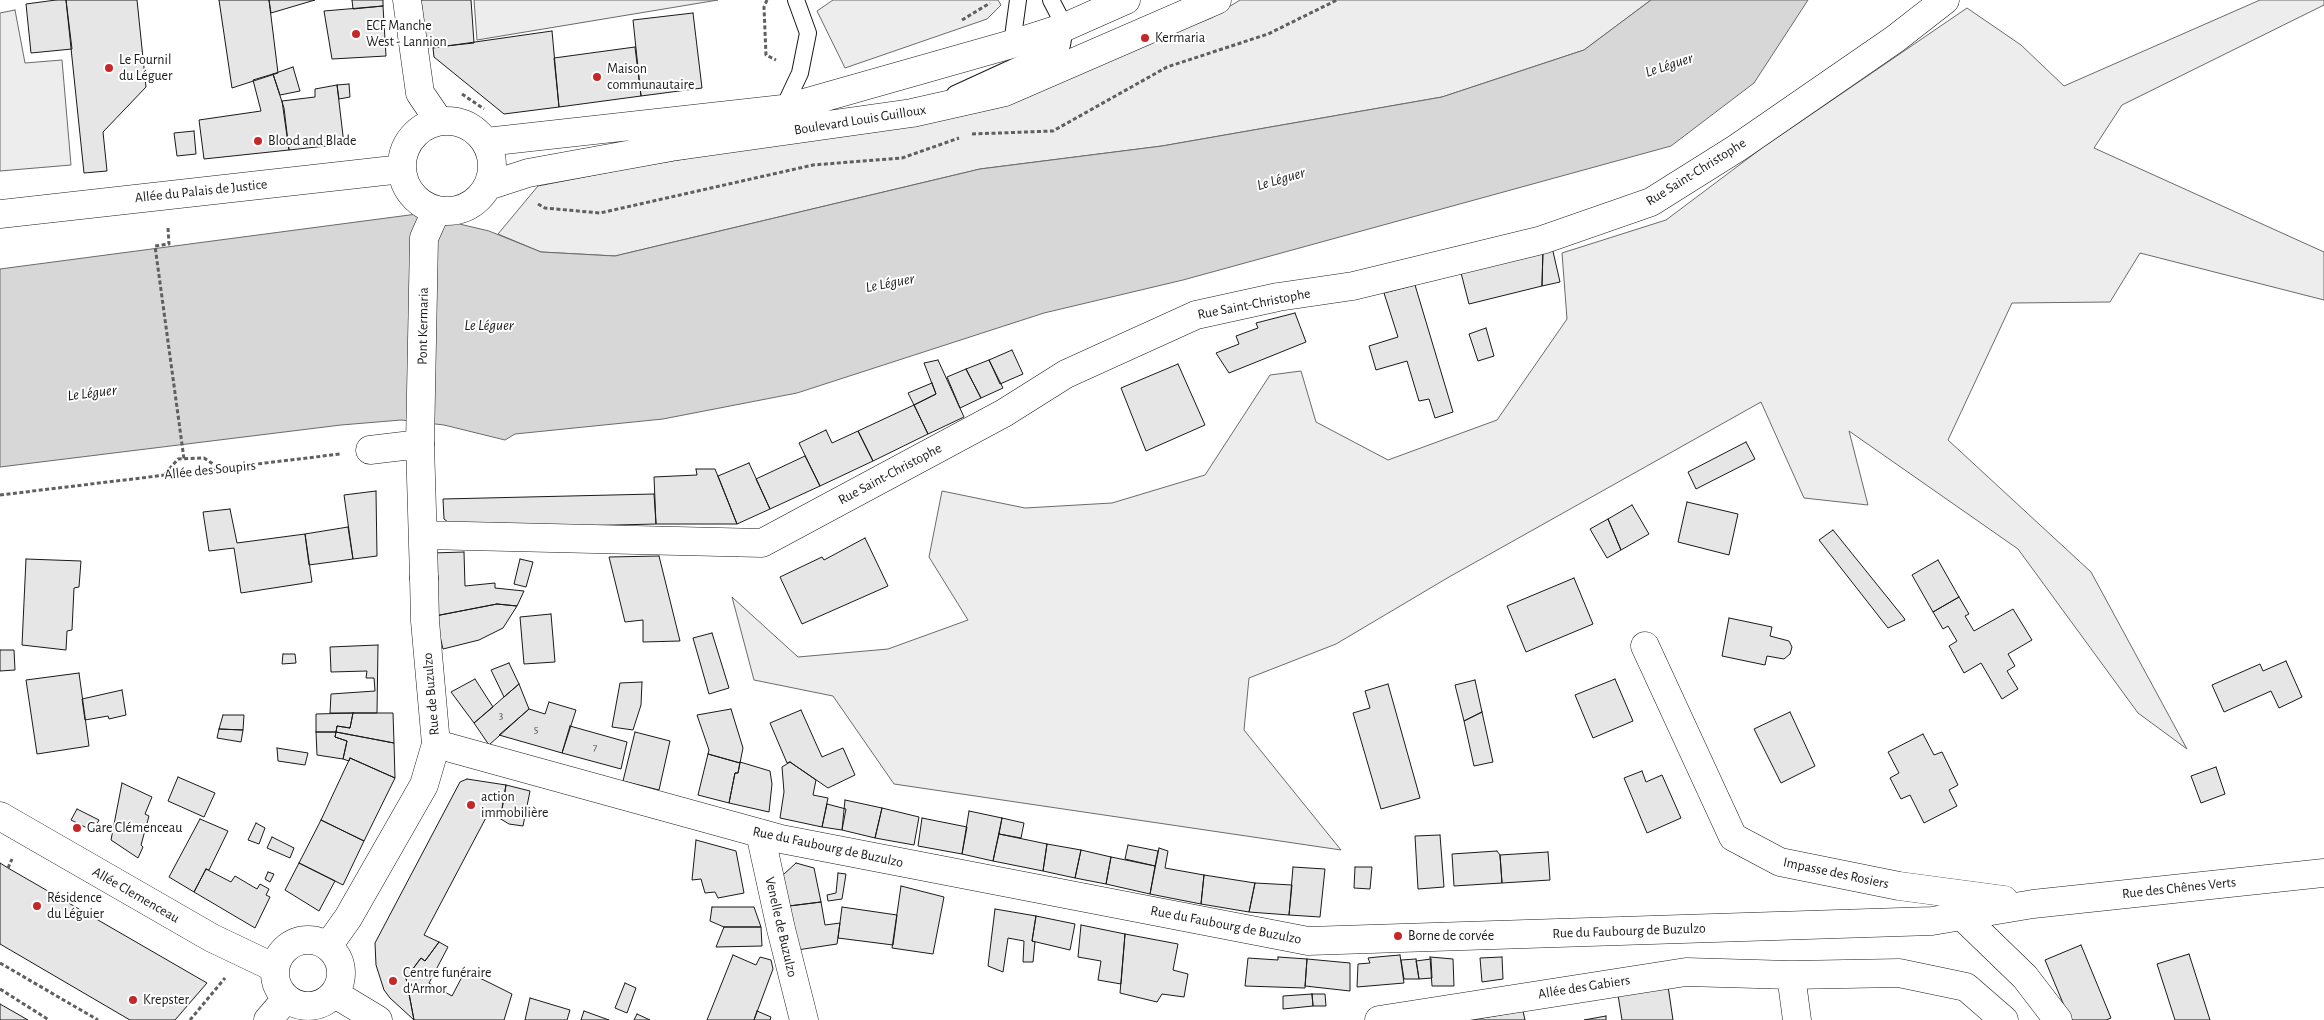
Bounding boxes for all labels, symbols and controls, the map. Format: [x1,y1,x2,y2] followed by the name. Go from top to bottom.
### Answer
[366,18,447,50] place label: ECF Manche West - Lannion
[350,28,362,40] marker: ECF Manche West - Lannion
[1155,30,1205,46] place label: Kermaria
[1139,32,1151,44] marker: Kermaria
[1643,49,1695,81] water label: Le Léguer
[119,52,173,84] place label: Le Fournil du Léguer
[607,61,694,94] place label: Maison communautaire
[103,62,115,74] marker: Le Fournil du Léguer
[591,71,603,83] marker: Maison communautaire
[793,101,927,139] street label: Boulevard Louis Guilloux
[268,133,357,149] place label: Blood and Blade
[1643,134,1749,210] street label: Rue Saint-Christophe
[252,135,264,147] marker: Blood and Blade
[1255,164,1307,194] water label: Le Léguer
[134,176,268,206] street label: Allée du Palais de Justice
[864,269,916,297] water label: Le Léguer
[1196,285,1312,323] street label: Rue Saint-Christophe
[414,287,432,365] street label: Pont Kermaria
[464,316,514,334] water label: Le Léguer
[66,381,118,405] water label: Le Léguer
[835,440,945,508] street label: Rue Saint-Christophe
[163,457,257,483] street label: Allée des Soupirs
[419,652,443,736] street label: Rue de Buzulzo
[499,709,503,723] house number: 3
[534,723,538,737] house number: 5
[593,741,597,755] house number: 7
[481,789,548,822] place label: action immobilière
[465,799,477,811] marker: action immobilière
[87,820,182,836] place label: Gare Clémenceau
[71,822,83,834] marker: Gare Clémenceau
[751,823,905,871] street label: Rue du Faubourg de Buzulzo
[1782,854,1890,892] street label: Impasse des Rosiers
[89,863,183,927] street label: Allée Clemenceau
[2121,874,2237,902] street label: Rue des Chênes Verts
[761,875,801,979] street label: Venelle de Buzulzo
[47,890,104,922] place label: Résidence du Léguier
[31,900,43,912] marker: Résidence du Léguier
[1149,902,1303,948] street label: Rue du Faubourg de Buzulzo
[1552,920,1706,942] street label: Rue du Faubourg de Buzulzo
[1408,928,1494,944] place label: Borne de corvée
[1392,930,1404,942] marker: Borne de corvée
[403,965,492,998] place label: Centre funéraire d'Armor
[1537,971,1631,1003] street label: Allée des Gabiers
[387,975,399,987] marker: Centre funéraire d'Armor
[143,992,189,1008] place label: Krepster
[127,994,139,1006] marker: Krepster

